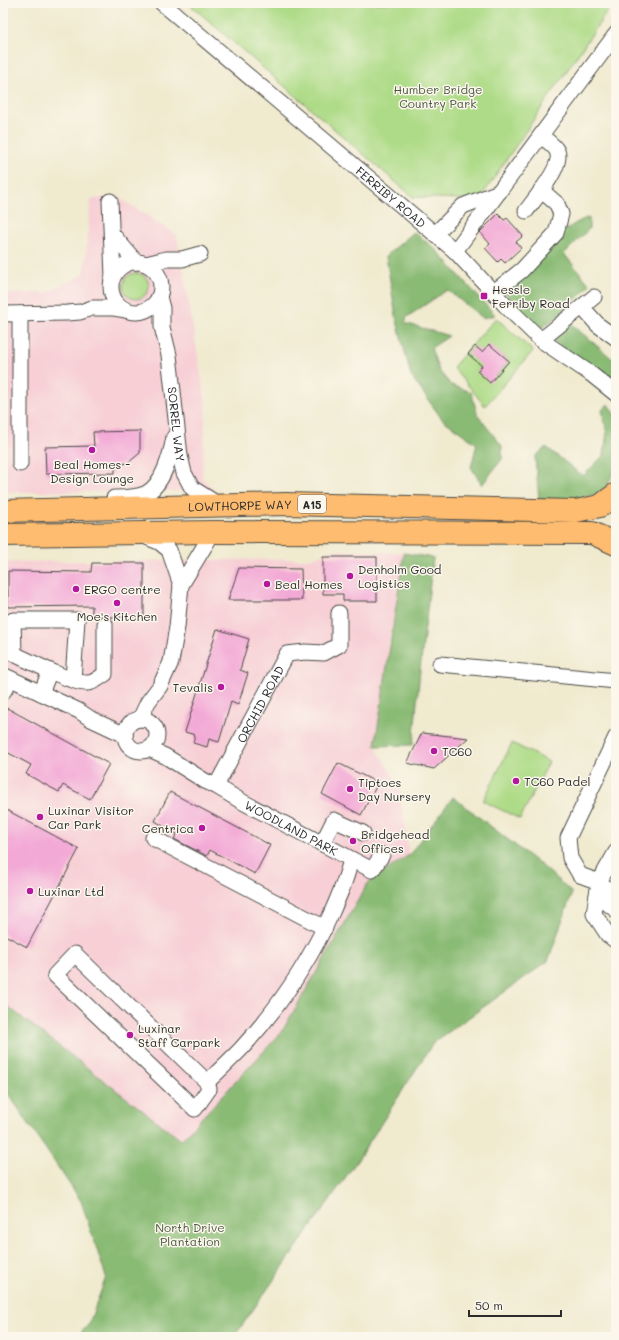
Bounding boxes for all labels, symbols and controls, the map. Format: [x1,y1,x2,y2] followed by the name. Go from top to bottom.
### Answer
[394,81,482,111] park label: Humber Bridge Country Park
[353,163,429,231] street label: FERRIBY ROAD
[492,281,570,311] place label: Hessle Ferriby Road
[479,291,489,301] marker: Hessle Ferriby Road
[165,386,189,464] street label: SORREL WAY
[87,445,97,455] marker: Beal Homes - Design Lounge
[50,456,134,486] place label: Beal Homes - Design Lounge
[298,495,326,513] road number: A15
[188,496,292,514] street label: LOWTHORPE WAY
[358,561,442,591] place label: Denholm Good Logistics
[345,571,355,581] marker: Denholm Good Logistics
[275,576,343,592] place label: Beal Homes
[262,579,272,589] marker: Beal Homes
[84,581,161,597] place label: ERGO centre
[71,584,81,594] marker: ERGO centre
[112,598,122,608] marker: Moe's Kitchen
[77,608,157,624] place label: Moe's Kitchen
[233,663,287,746] street label: ORCHID ROAD
[173,679,213,695] place label: Tevalis
[216,682,226,692] marker: Tevalis
[442,743,473,759] place label: TC60
[429,746,439,756] marker: TC60
[524,773,591,789] place label: TC60 Padel
[358,774,431,804] place label: Tiptoes Day Nursery
[511,776,521,786] marker: TC60 Padel
[345,784,355,794] marker: Tiptoes Day Nursery
[242,797,342,859] street label: WOODLAND PARK
[48,802,134,832] place label: Luxinar Visitor Car Park
[35,812,45,822] marker: Luxinar Visitor Car Park
[142,820,194,836] place label: Centrica
[197,823,207,833] marker: Centrica
[361,826,430,856] place label: Bridgehead Offices
[348,836,358,846] marker: Bridgehead Offices
[38,883,104,899] place label: Luxinar Ltd
[25,886,35,896] marker: Luxinar Ltd
[138,1020,220,1050] place label: Luxinar Staff Carpark
[125,1030,135,1040] marker: Luxinar Staff Carpark
[155,1219,225,1249] park label: North Drive Plantation
[469,1292,561,1318] scale bar
[475,1297,503,1313] text: 50 m

